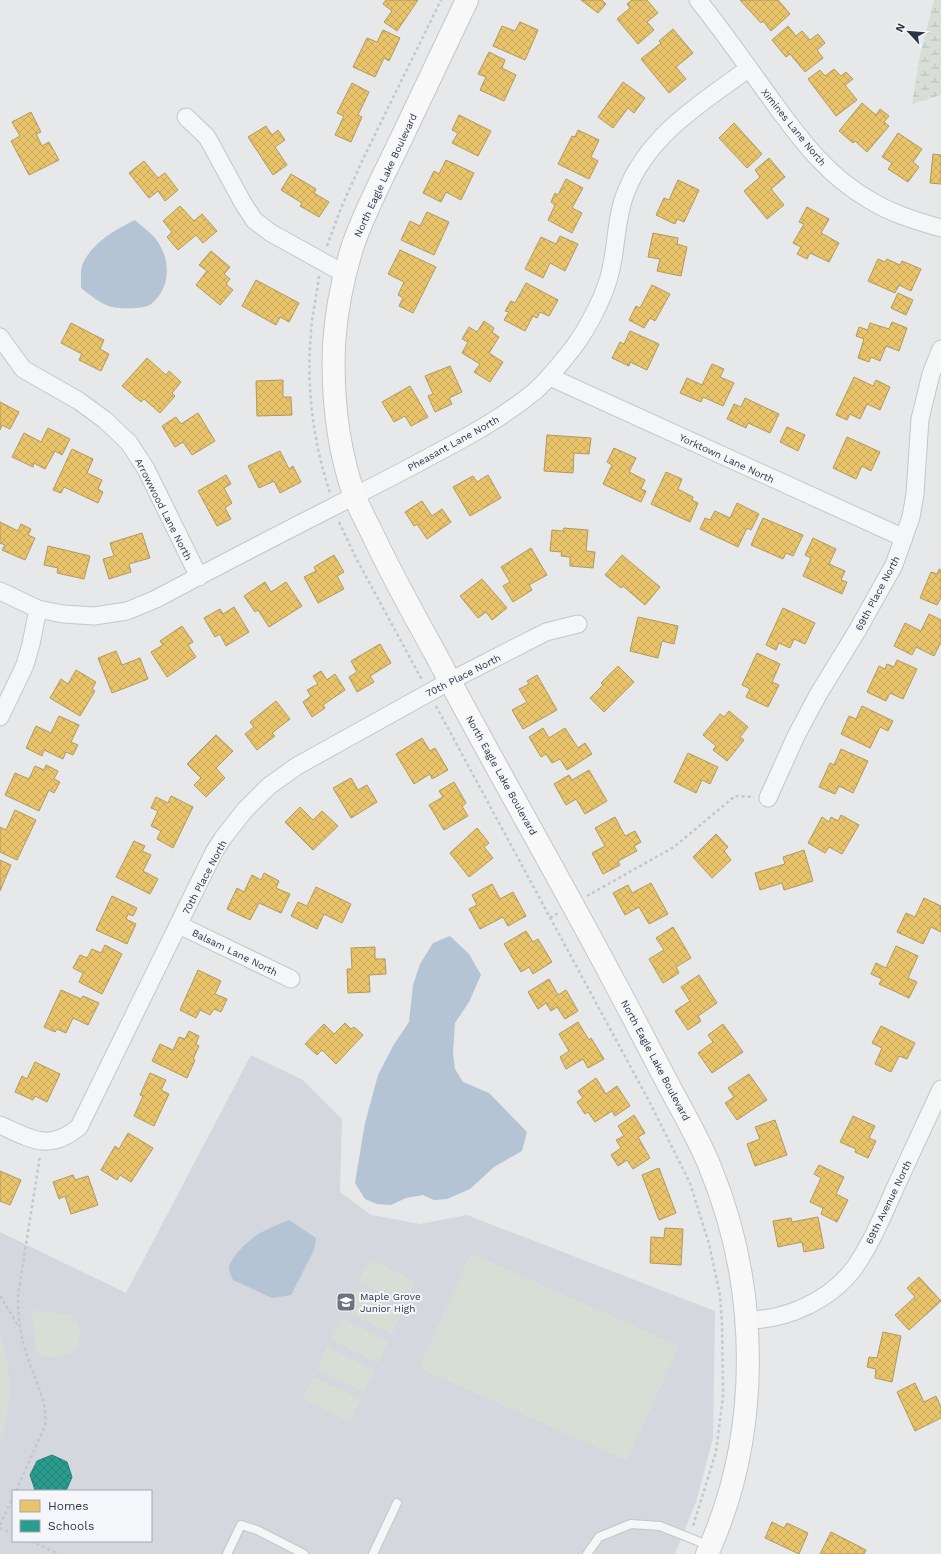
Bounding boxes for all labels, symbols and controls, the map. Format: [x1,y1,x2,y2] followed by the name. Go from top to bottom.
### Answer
[889,12,929,52] north arrow
[893,21,908,34] text: N
[759,87,828,168] street label: Ximines Lane North
[352,112,419,239] street label: North Eagle Lake Boulevard
[406,414,501,473] street label: Pheasant Lane North
[678,432,776,485] street label: Yorktown Lane North
[133,456,194,562] street label: Arrowwood Lane North
[853,554,902,632] street label: 69th Place North
[424,652,502,699] street label: 70th Place North
[464,714,539,837] street label: North Eagle Lake Boulevard
[180,838,229,916] street label: 70th Place North
[190,927,279,978] street label: Balsam Lane North
[619,998,692,1122] street label: North Eagle Lake Boulevard
[863,1159,914,1246] street label: 69th Avenue North
[335,1291,357,1313] school or university icon: Maple Grove Junior High
[360,1291,421,1314] place label: Maple Grove Junior High
[12,1490,152,1542] legend
[48,1499,89,1513] text: Homes
[48,1519,94,1533] text: Schools

